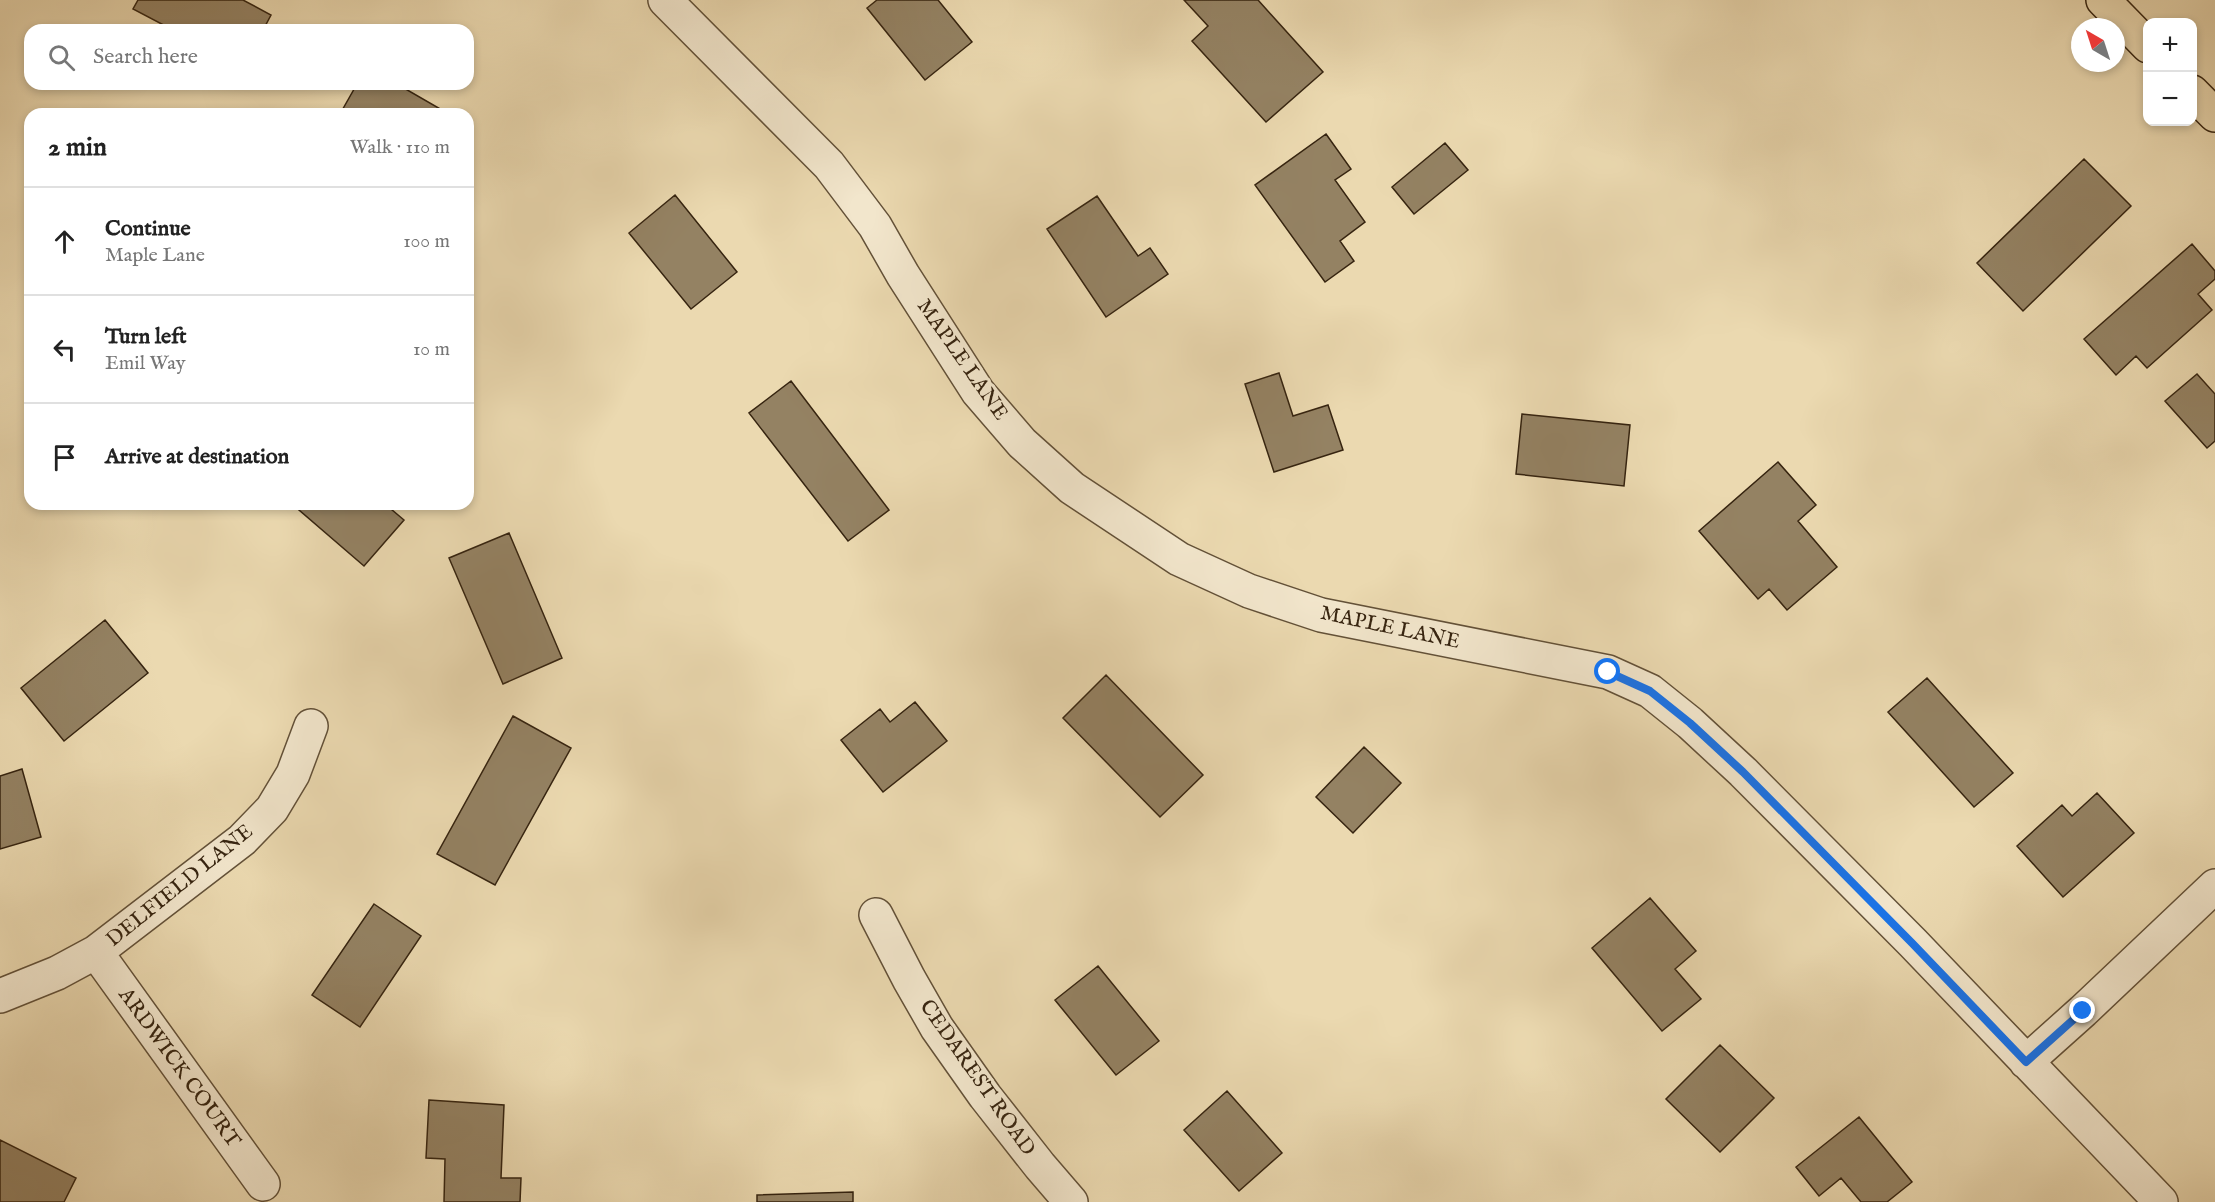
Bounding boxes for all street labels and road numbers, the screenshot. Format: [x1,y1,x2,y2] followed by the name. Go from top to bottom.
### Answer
[910,294,1014,426] street label: MAPLE LANE
[1318,600,1462,656] street label: MAPLE LANE
[101,819,259,953] street label: DELFIELD LANE
[111,982,247,1154] street label: ARDWICK COURT
[913,995,1041,1161] street label: CEDAREST ROAD

